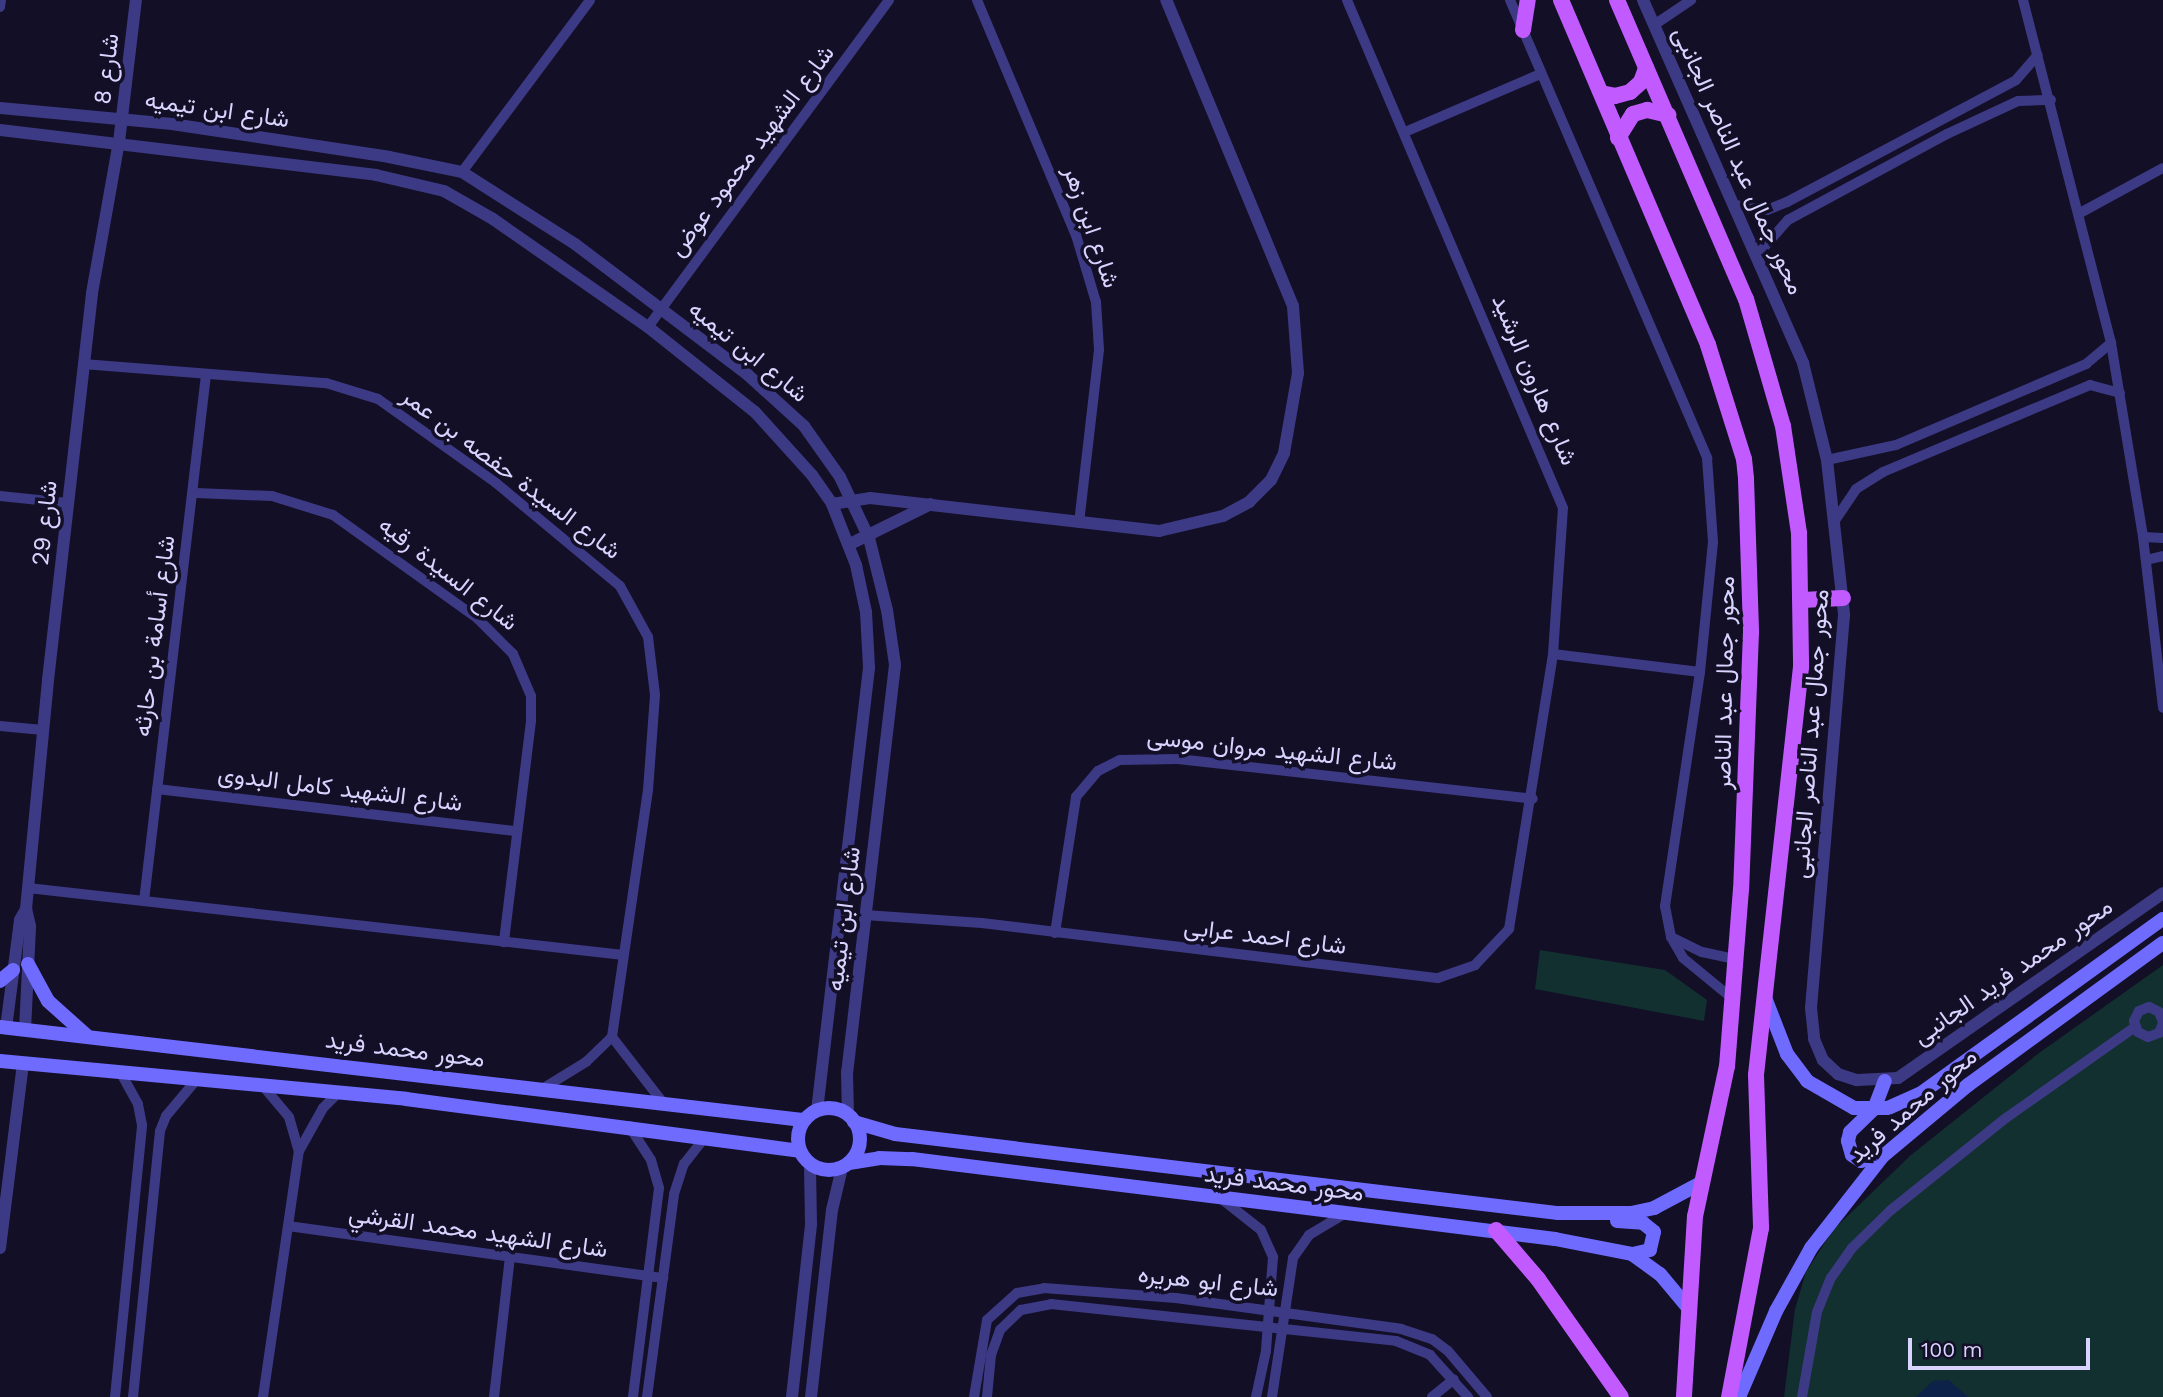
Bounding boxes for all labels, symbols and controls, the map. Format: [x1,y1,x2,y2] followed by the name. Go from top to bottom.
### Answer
[1666,23,1810,299] street label: محور جمال عبد الناصر الجانبى
[88,32,126,106] street label: شارع 8
[663,40,841,262] street label: شارع الشهيد محمود عوض
[143,86,291,134] street label: شارع ابن تيميه
[1057,162,1125,292] street label: شارع ابن زهر
[1485,290,1583,470] street label: شارع هارون الرشيد
[682,295,814,409] street label: شارع ابن تيميه
[396,382,626,566] street label: شارع السيدة حفصه بن عمر
[26,479,64,567] street label: شارع 29
[373,511,523,637] street label: شارع السيدة رقيه
[128,534,182,738] street label: شارع أسامة بن حارثه
[1709,576,1741,790] street label: محور جمال عبد الناصر
[1787,588,1835,880] street label: محور جمال عبد الناصر الجانبى
[1146,723,1398,777] street label: شارع الشهيد مروان موسى
[216,760,464,818] street label: شارع الشهيد كامل البدوى
[821,845,867,993] street label: شارع ابن تيميه
[1908,892,2118,1052] street label: محور محمد فريد الجانبى
[1182,913,1348,961] street label: شارع احمد عرابى
[324,1026,486,1074] street label: محور محمد فريد
[1843,1042,1983,1170] street label: محور محمد فريد
[1203,1160,1365,1208] street label: محور محمد فريد
[347,1200,609,1264] street label: شارع الشهيد محمد القرشي
[1136,1260,1280,1304] street label: شارع ابو هريره
[1911,1324,2093,1368] scale bar
[1921,1337,1983,1362] text: 100 m

